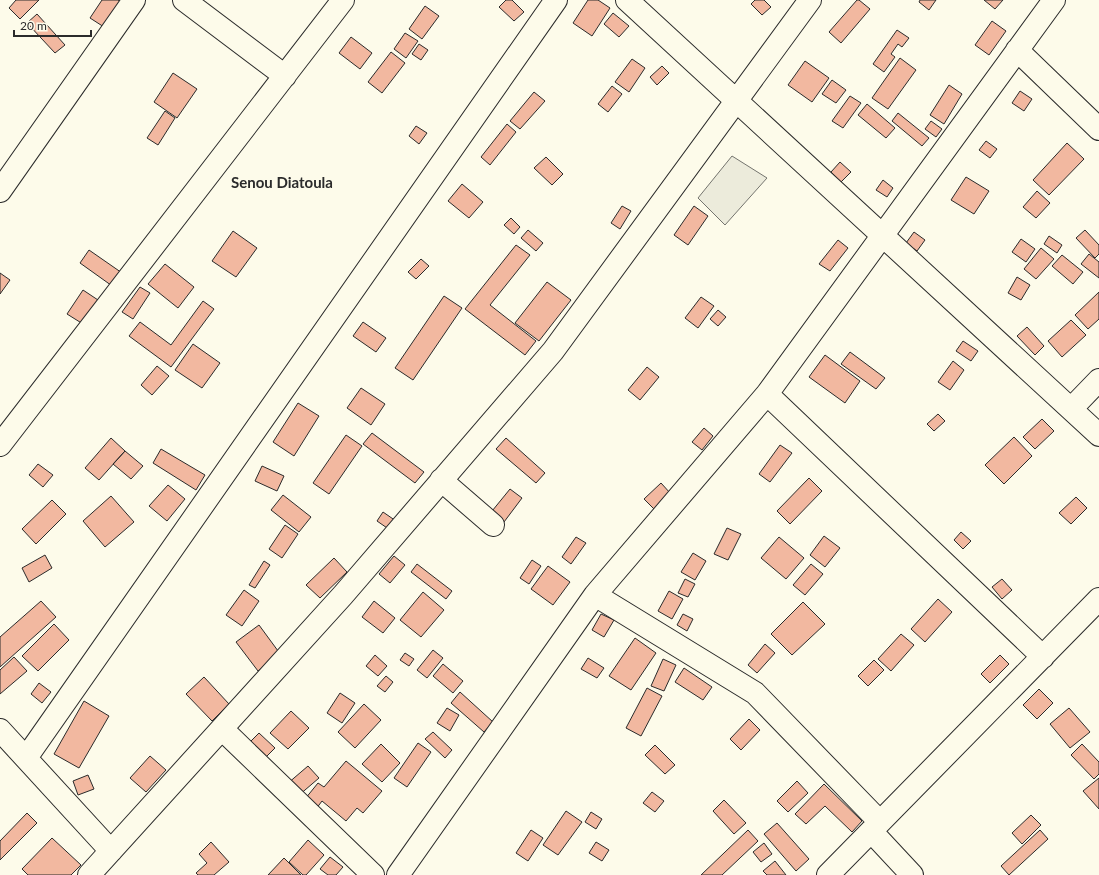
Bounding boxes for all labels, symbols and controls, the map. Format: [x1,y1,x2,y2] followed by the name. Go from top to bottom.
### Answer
[14,12,91,38] scale bar
[20,18,47,33] text: 20 m
[231,173,333,191] district label: Senou Diatoula

